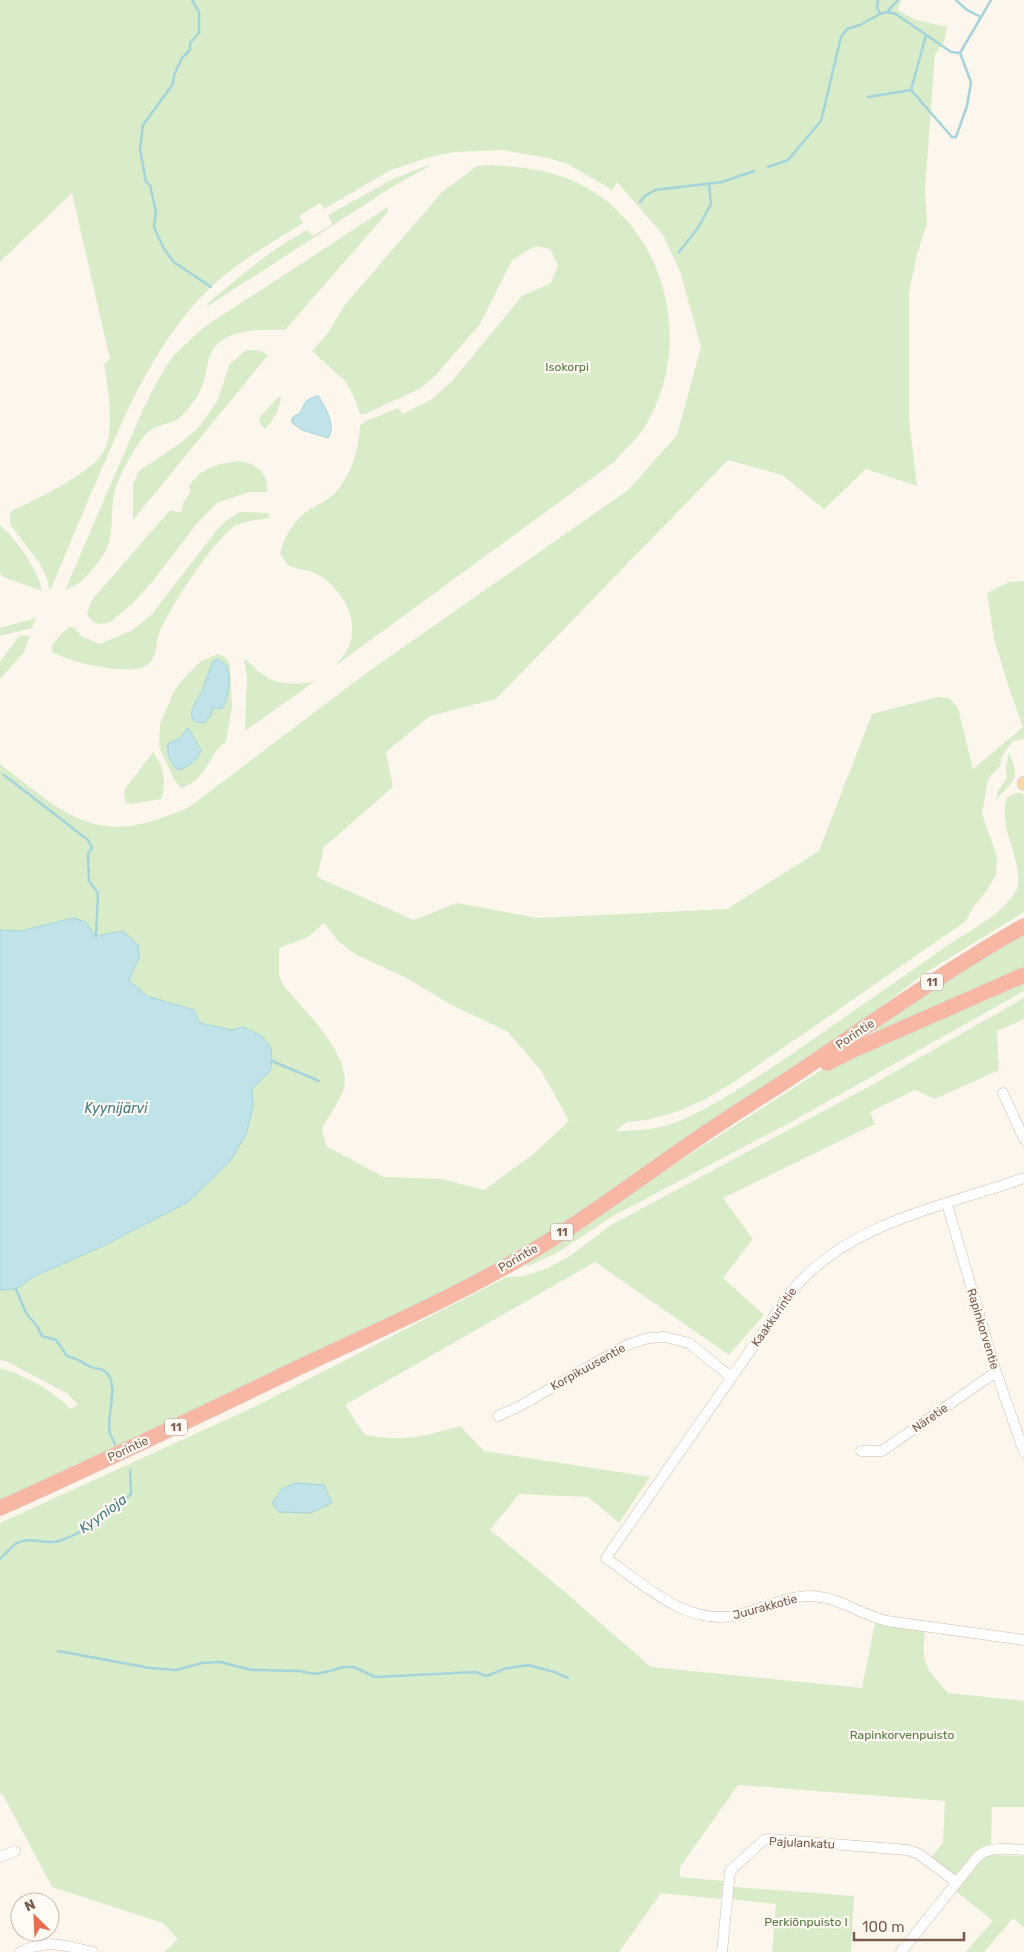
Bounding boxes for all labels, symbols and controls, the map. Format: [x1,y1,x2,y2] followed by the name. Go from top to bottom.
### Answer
[545,360,589,374] park label: Isokorpi
[921,974,943,990] road number: 11
[833,1016,877,1052] street label: Porintie
[84,1100,148,1117] water label: Kyynijärvi
[551,1224,573,1240] road number: 11
[496,1241,541,1275] street label: Porintie
[748,1285,800,1349] street label: Kaakkurintie
[964,1287,1002,1371] street label: Rapinkorventie
[548,1341,628,1393] street label: Korpikuusentie
[909,1401,951,1435] street label: Näretie
[165,1418,187,1435] road number: 11
[105,1433,151,1465] street label: Porintie
[76,1491,130,1537] water label: Kyynioja
[731,1592,799,1622] street label: Juurakkotie
[850,1728,954,1742] park label: Rapinkorvenpuisto
[769,1834,835,1852] street label: Pajulankatu
[10,1892,60,1942] north arrow
[22,1896,38,1915] text: N
[854,1910,964,1942] scale bar
[764,1915,848,1929] park label: Perkiönpuisto I
[862,1918,904,1936] text: 100 m

